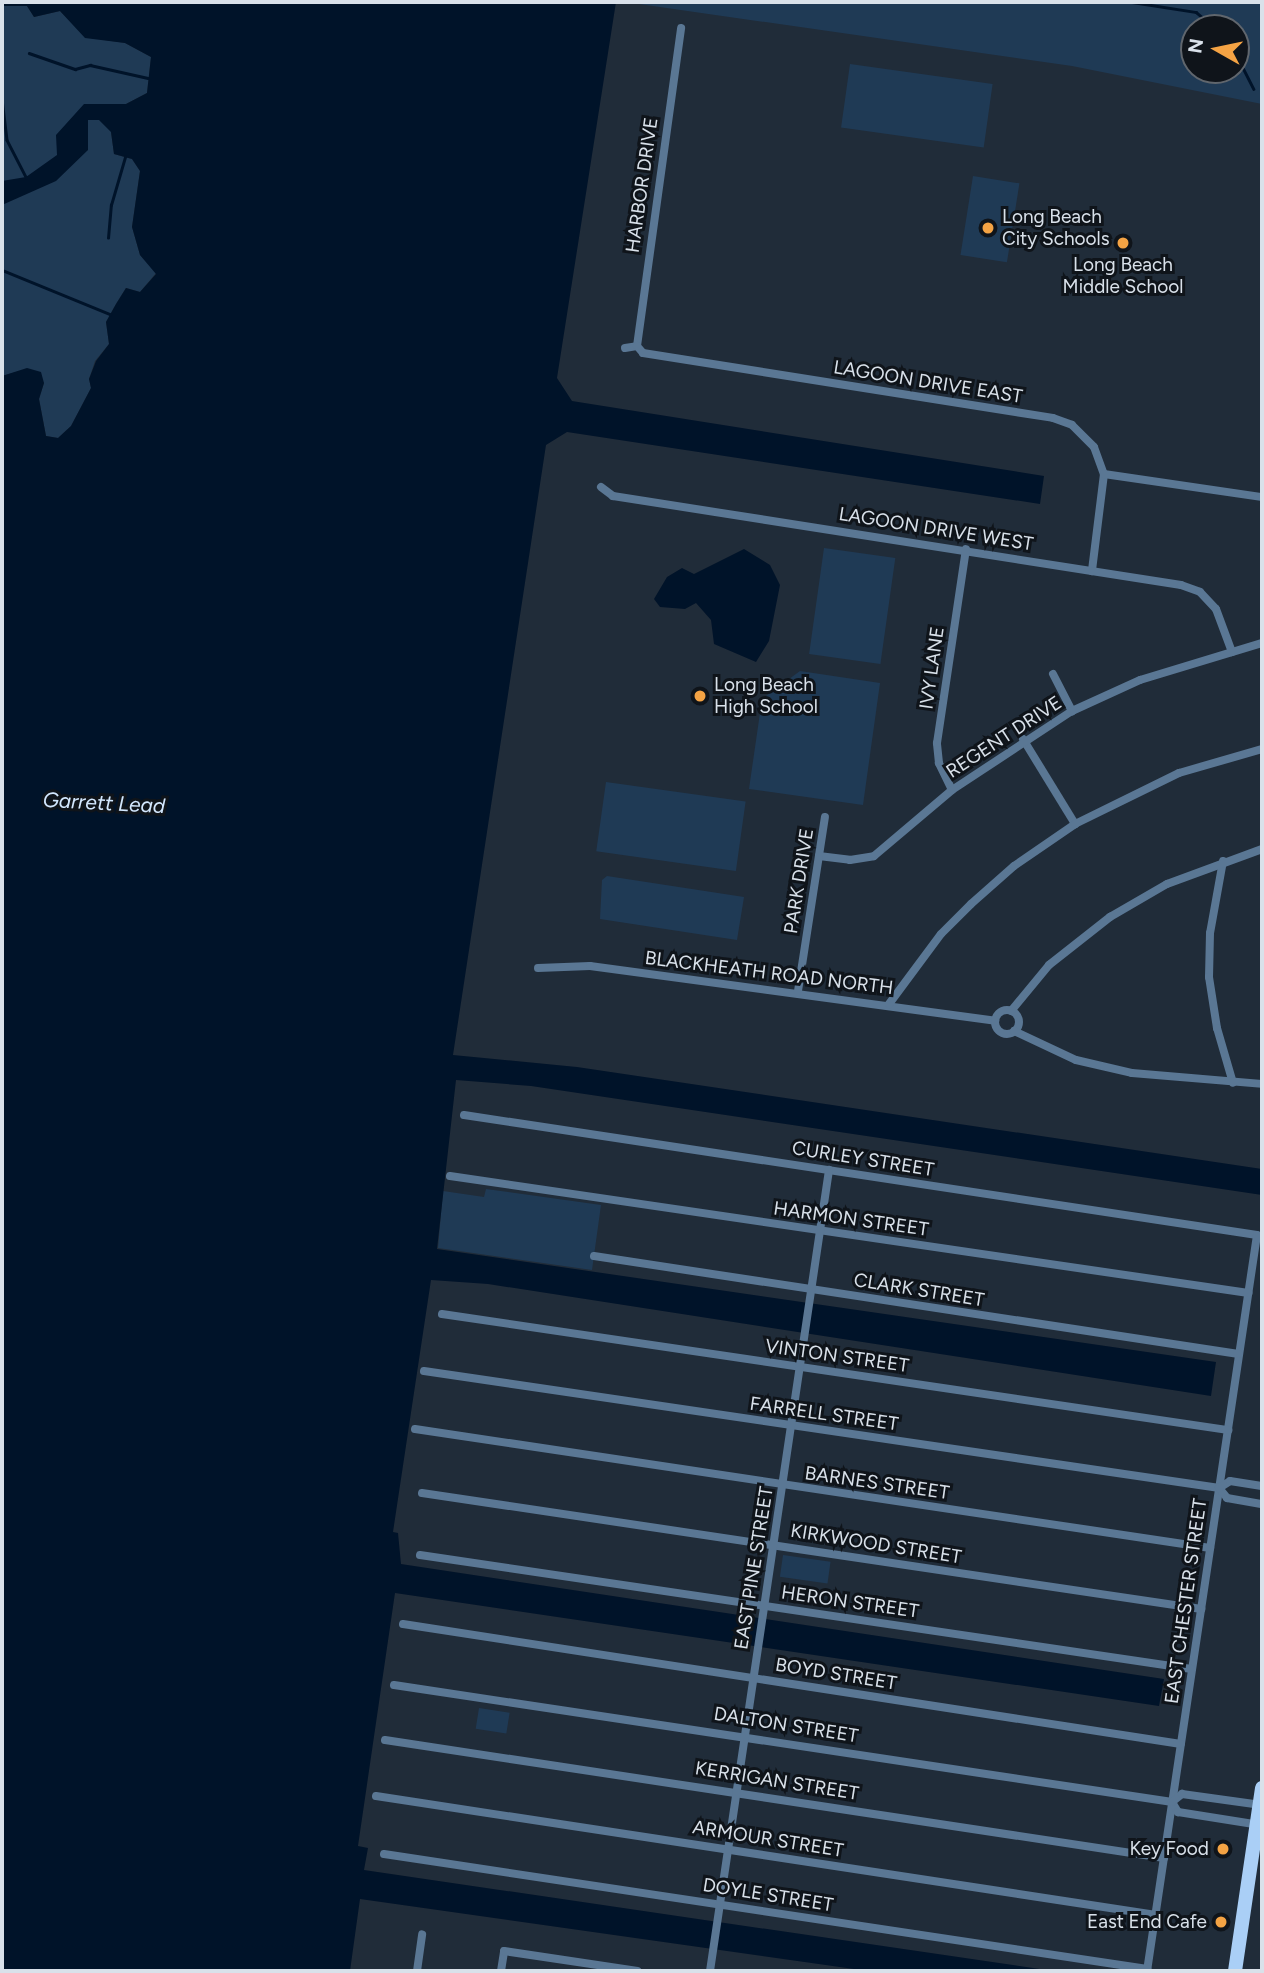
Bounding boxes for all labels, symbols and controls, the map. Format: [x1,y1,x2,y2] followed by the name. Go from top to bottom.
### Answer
[1180,14,1250,84] north arrow
[1183,37,1208,55] text: N
[621,116,663,254] street label: HARBOR DRIVE
[1002,206,1110,250] place label: Long Beach City Schools
[980,220,996,236] marker: Long Beach City Schools
[1115,235,1131,251] marker: Long Beach Middle School
[1063,254,1183,298] place label: Long Beach Middle School
[832,356,1024,408] street label: LAGOON DRIVE EAST
[837,502,1035,556] street label: LAGOON DRIVE WEST
[915,625,949,711] street label: IVY LANE
[714,674,818,718] place label: Long Beach High School
[692,688,708,704] marker: Long Beach High School
[942,691,1066,783] street label: REGENT DRIVE
[42,787,166,819] water label: Garrett Lead
[779,827,819,935] street label: PARK DRIVE
[643,946,895,1000] street label: BLACKHEATH ROAD NORTH
[790,1137,936,1181] street label: CURLEY STREET
[772,1197,930,1241] street label: HARMON STREET
[852,1268,986,1312] street label: CLARK STREET
[764,1335,910,1377] street label: VINTON STREET
[748,1392,900,1436] street label: FARRELL STREET
[803,1462,951,1504] street label: BARNES STREET
[730,1485,778,1651] street label: EAST PINE STREET
[1160,1497,1212,1705] street label: EAST CHESTER STREET
[789,1519,963,1569] street label: KIRKWOOD STREET
[780,1581,920,1623] street label: HERON STREET
[774,1653,898,1695] street label: BOYD STREET
[712,1702,860,1748] street label: DALTON STREET
[694,1757,860,1805] street label: KERRIGAN STREET
[691,1816,845,1862] street label: ARMOUR STREET
[1129,1838,1209,1860] place label: Key Food
[1215,1841,1231,1857] marker: Key Food
[701,1873,835,1917] street label: DOYLE STREET
[1087,1911,1207,1933] place label: East End Cafe
[1213,1914,1229,1930] marker: East End Cafe

